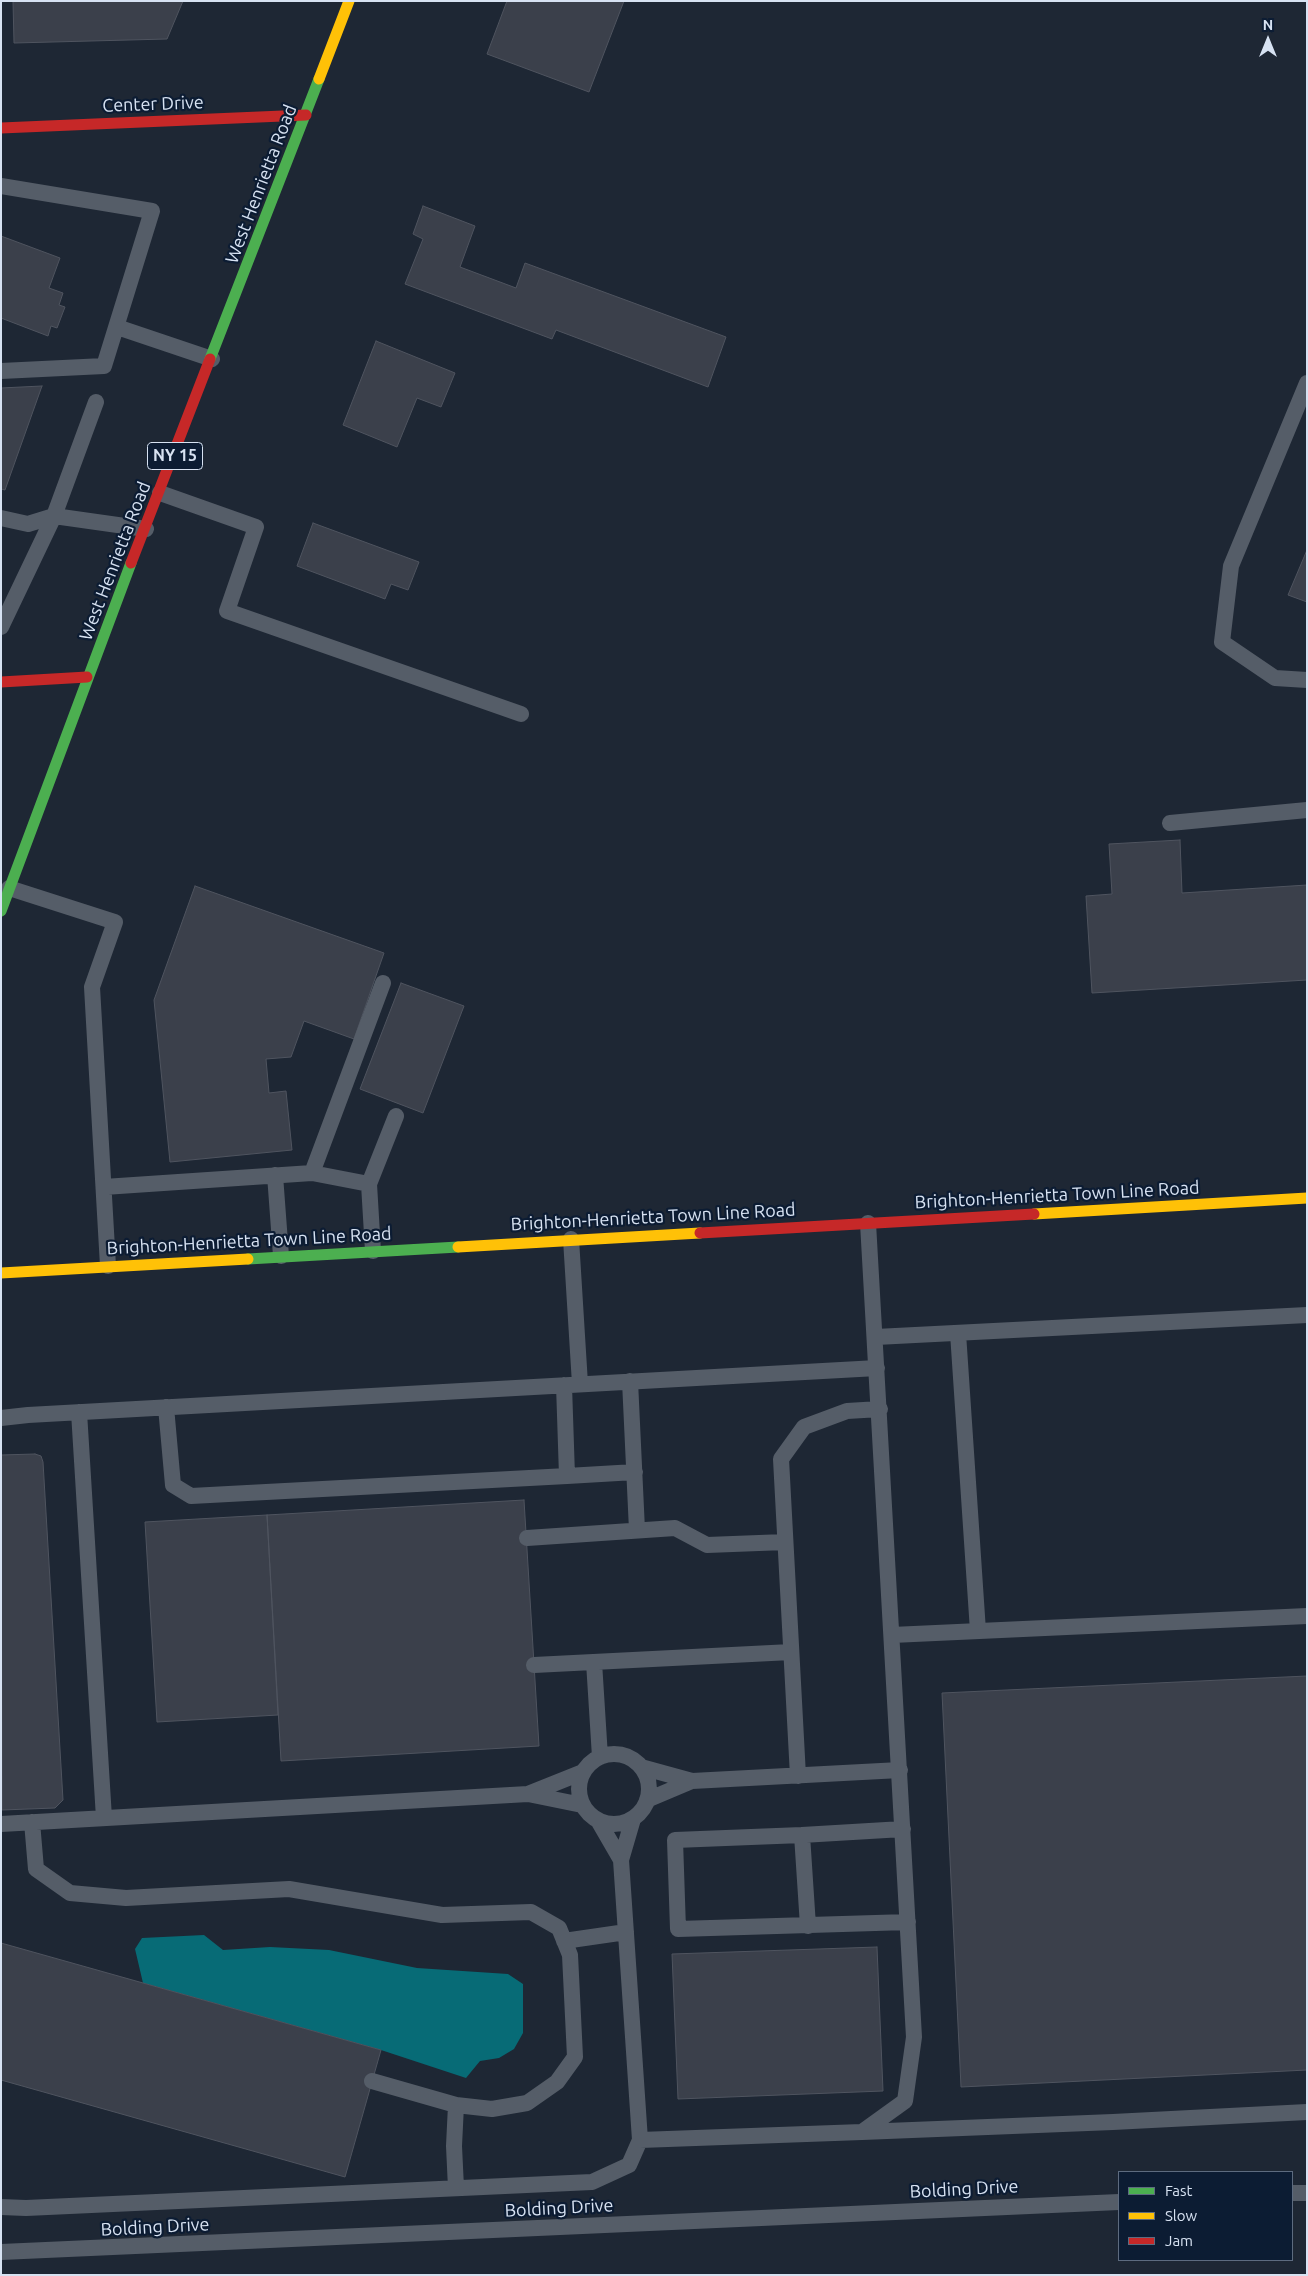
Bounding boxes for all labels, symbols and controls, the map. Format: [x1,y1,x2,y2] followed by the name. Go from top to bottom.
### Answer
[1243,15,1293,65] north arrow
[1263,17,1273,33] text: N
[102,91,204,117] street label: Center Drive
[221,102,301,266] street label: West Henrietta Road
[148,442,202,470] road number: NY 15
[75,479,155,643] street label: West Henrietta Road
[914,1177,1200,1213] street label: Brighton-Henrietta Town Line Road
[510,1199,796,1235] street label: Brighton-Henrietta Town Line Road
[106,1223,392,1259] street label: Brighton-Henrietta Town Line Road
[1118,2171,1293,2261] legend
[909,2175,1019,2203] street label: Bolding Drive
[1165,2182,1192,2199] text: Fast
[504,2194,614,2222] street label: Bolding Drive
[1165,2207,1197,2224] text: Slow
[100,2213,210,2241] street label: Bolding Drive
[1165,2232,1193,2249] text: Jam

